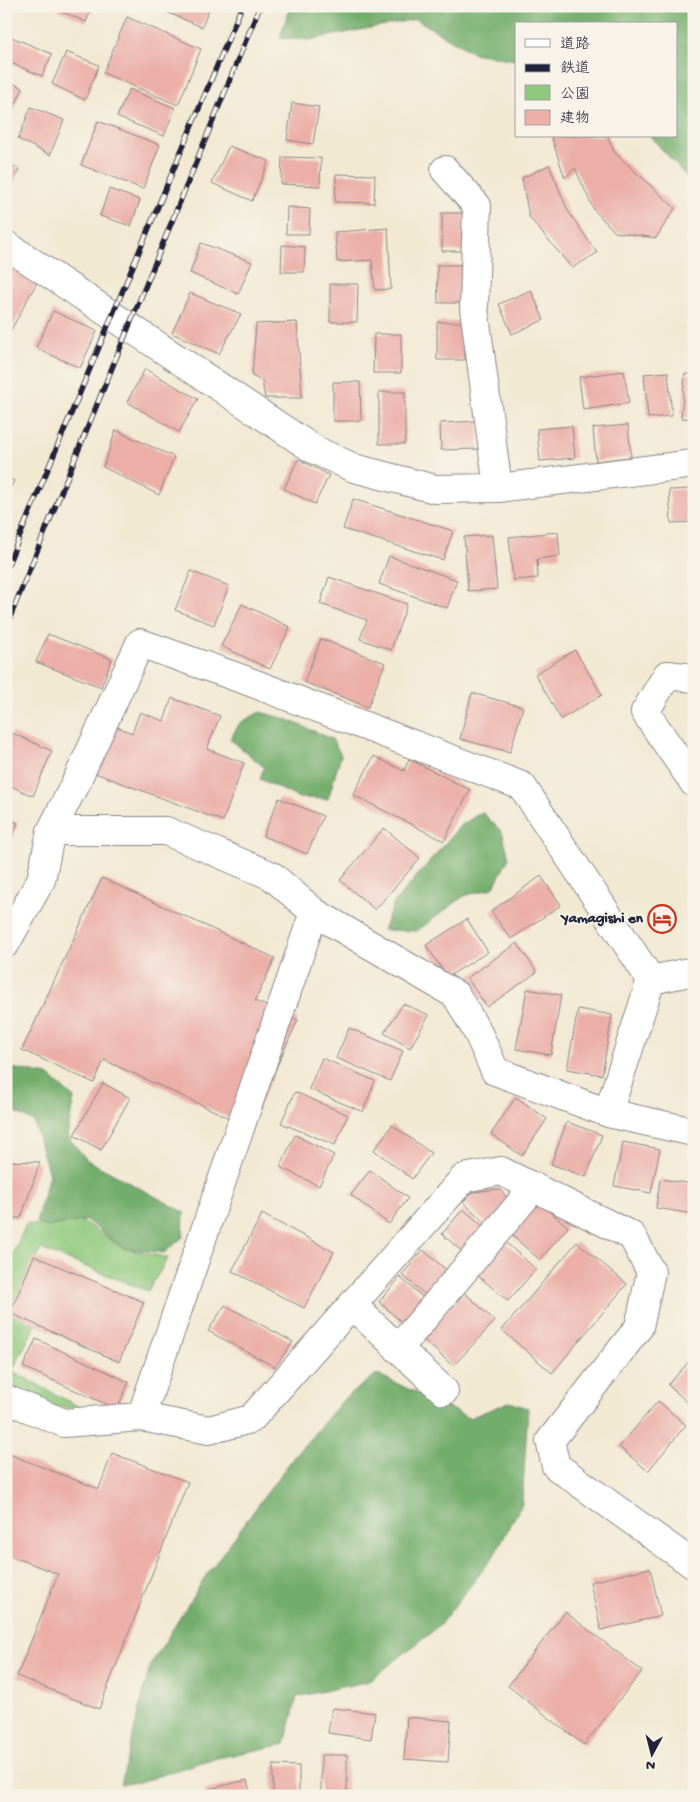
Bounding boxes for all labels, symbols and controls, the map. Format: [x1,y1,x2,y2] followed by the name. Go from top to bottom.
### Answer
[515,22,678,138] legend
[560,36,590,54] text: 道路
[560,60,590,78] text: 鉄道
[560,86,590,104] text: 公園
[560,110,590,128] text: 建物
[647,904,677,934] hotel icon: Yamagishi en
[560,910,644,928] place label: Yamagishi en
[628,1730,678,1780] north arrow
[645,1755,656,1773] text: N

